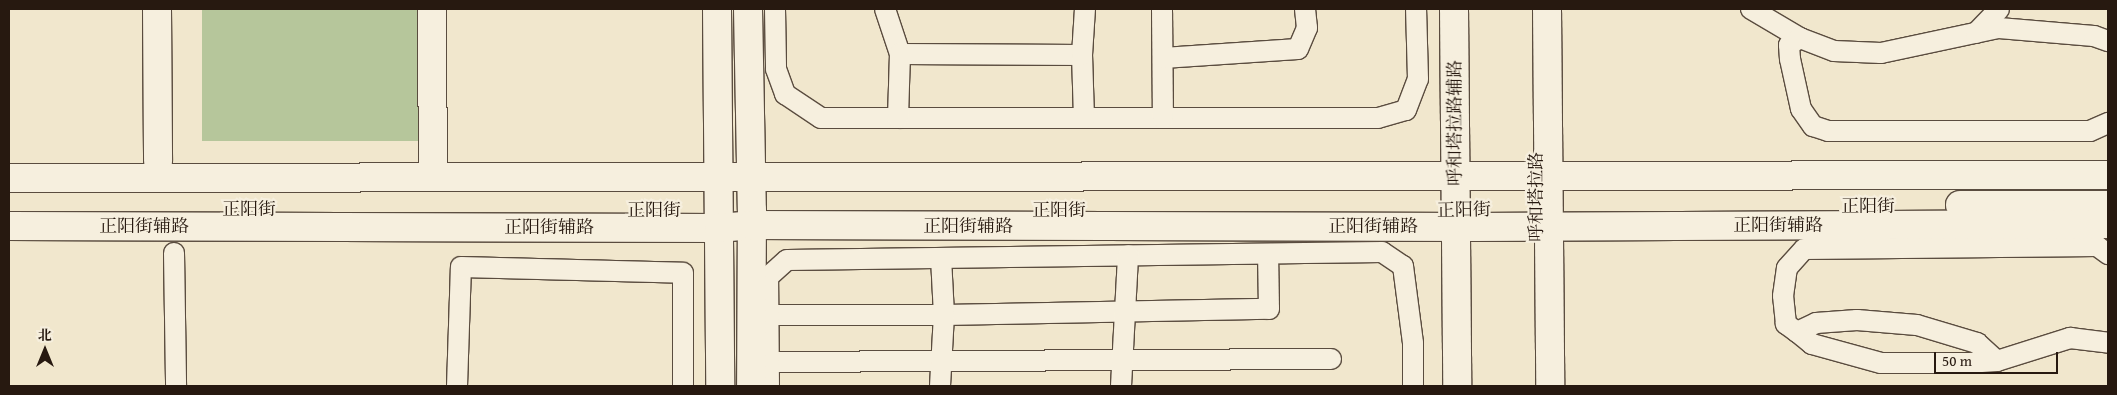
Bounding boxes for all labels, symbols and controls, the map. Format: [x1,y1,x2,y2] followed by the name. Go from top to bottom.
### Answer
[1444,60,1466,186] street label: 呼和塔拉路辅路
[1525,152,1547,242] street label: 呼和塔拉路
[1841,195,1895,217] street label: 正阳街
[222,198,276,220] street label: 正阳街
[627,199,681,221] street label: 正阳街
[1032,199,1086,221] street label: 正阳街
[1437,199,1491,221] street label: 正阳街
[1733,214,1823,236] street label: 正阳街辅路
[99,215,189,237] street label: 正阳街辅路
[923,215,1013,237] street label: 正阳街辅路
[1328,215,1418,237] street label: 正阳街辅路
[504,216,594,238] street label: 正阳街辅路
[20,325,70,375] north arrow
[38,325,52,345] text: 北
[1937,342,2061,374] scale bar
[1942,350,1972,371] text: 50 m

